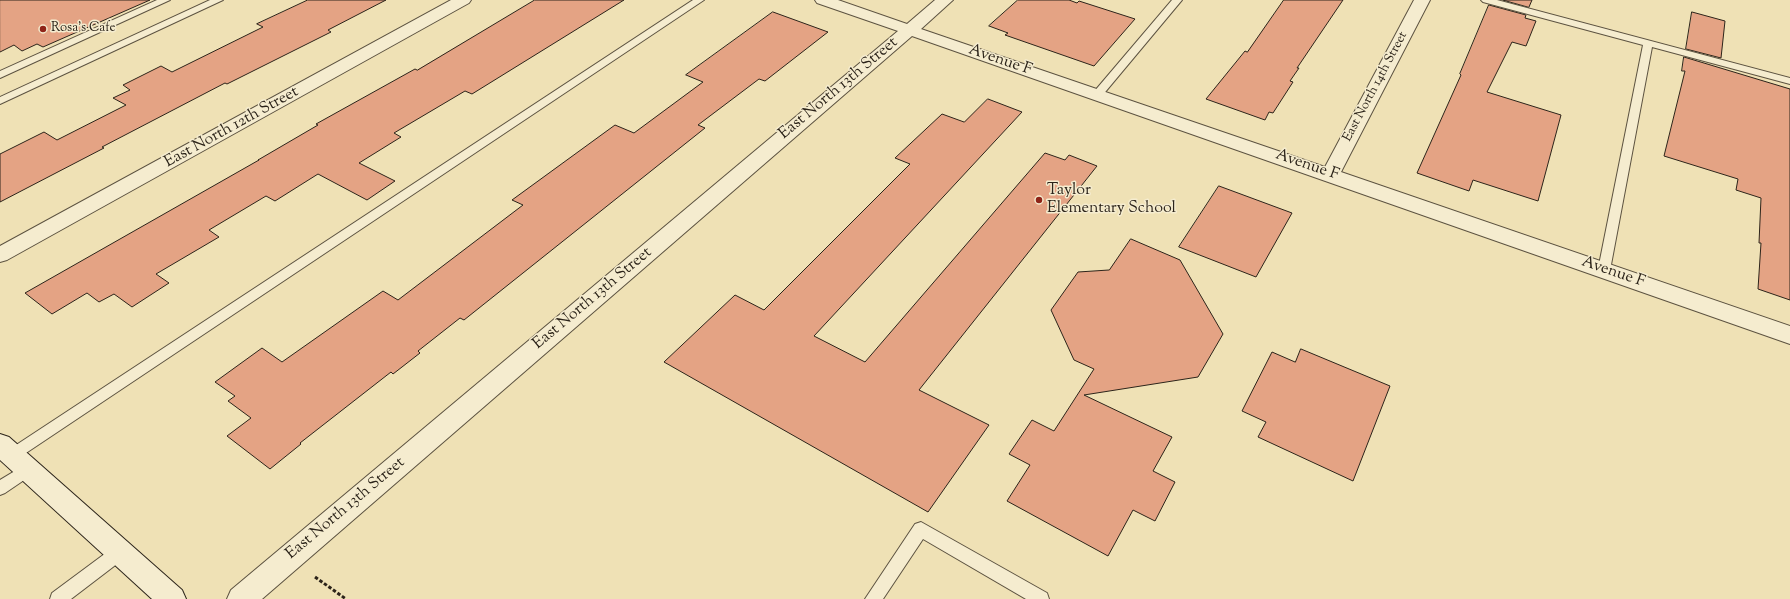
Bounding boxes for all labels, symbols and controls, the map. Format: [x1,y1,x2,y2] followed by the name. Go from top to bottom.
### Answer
[51,21,115,37] place label: Rosa's Cafe
[38,24,48,34] marker: Rosa's Cafe
[1340,29,1412,145] street label: East North 14th Street
[776,34,902,144] street label: East North 13th Street
[966,41,1034,81] street label: Avenue F
[162,83,302,173] street label: East North 12th Street
[1273,146,1341,186] street label: Avenue F
[1047,181,1176,219] place label: Taylor Elementary School
[1034,195,1044,205] marker: Taylor Elementary School
[530,244,656,354] street label: East North 13th Street
[1579,253,1647,293] street label: Avenue F
[283,454,409,564] street label: East North 13th Street

